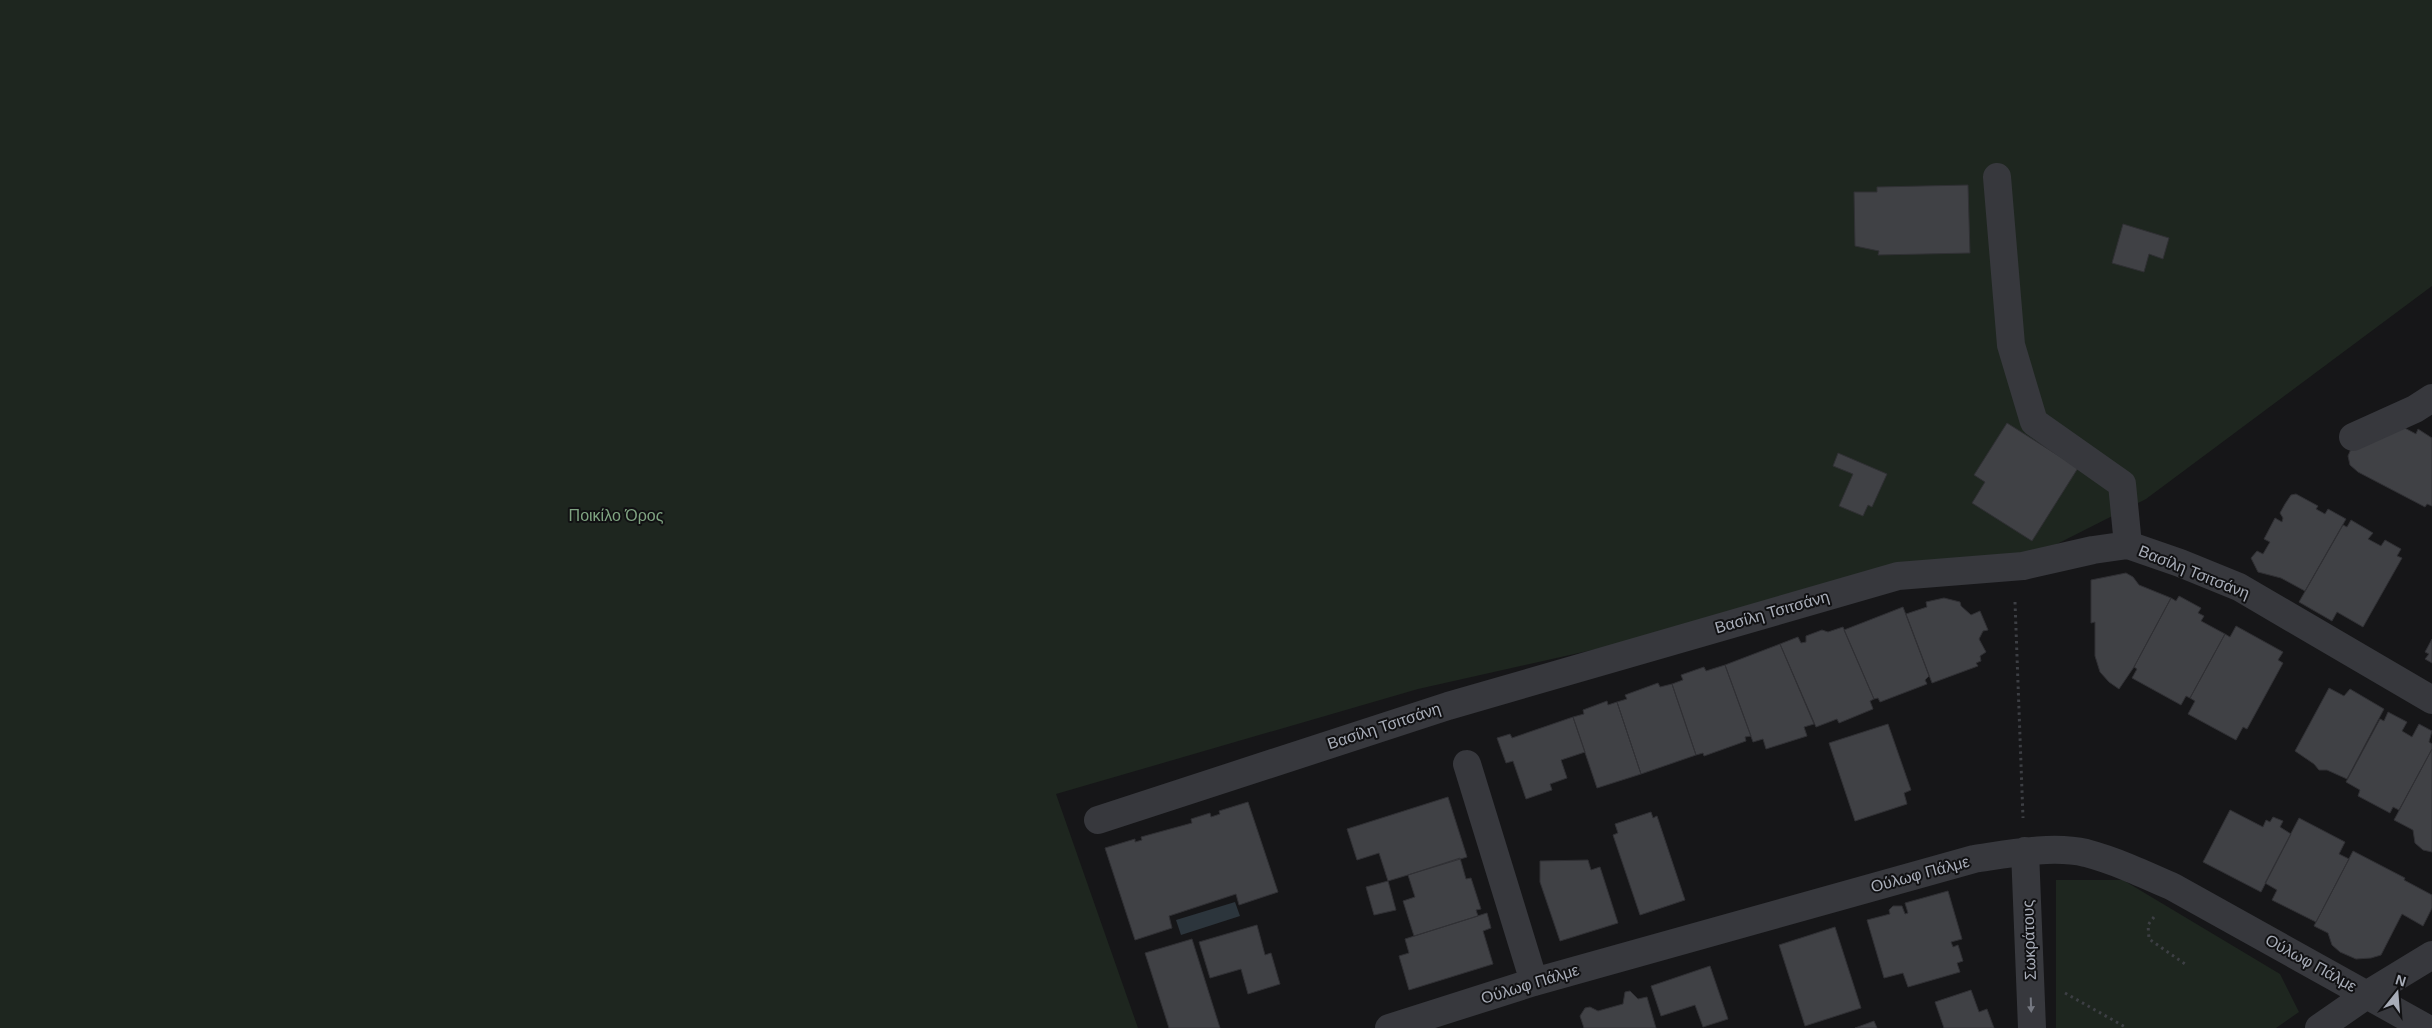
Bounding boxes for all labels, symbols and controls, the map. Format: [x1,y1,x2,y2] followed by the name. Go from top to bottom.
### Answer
[569,507,664,524] park label: Ποικίλο Όρος
[2136,542,2252,602] street label: Βασίλη Τσιτσάνη
[1713,588,1831,636] street label: Βασίλη Τσιτσάνη
[1325,700,1443,752] street label: Βασίλη Τσιτσάνη
[1869,853,1971,895] street label: Ούλωφ Πάλμε
[2019,899,2039,980] street label: Σωκράτους
[2263,931,2359,995] street label: Ούλωφ Πάλμε
[1479,961,1581,1007] street label: Ούλωφ Πάλμε
[2372,968,2422,1018] north arrow
[2394,971,2408,990] text: N
[2027,997,2035,1013] one-way arrow

